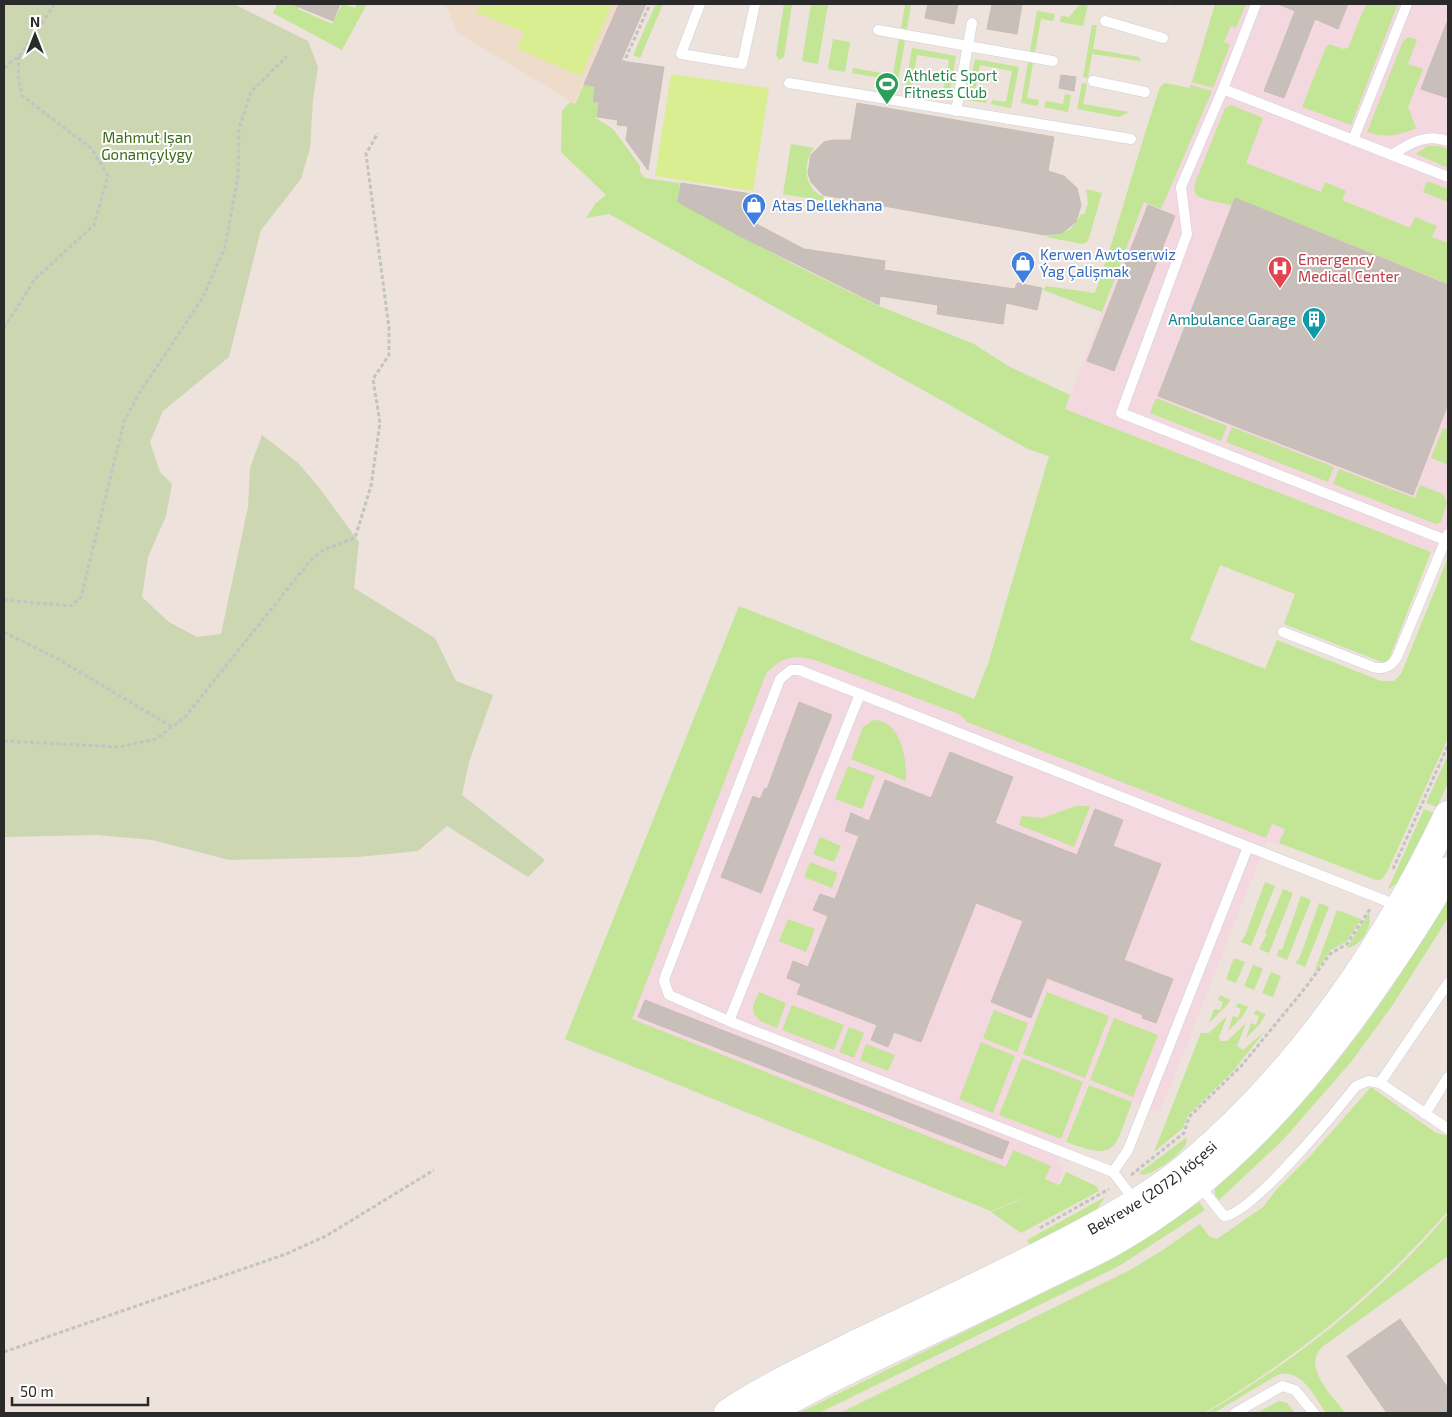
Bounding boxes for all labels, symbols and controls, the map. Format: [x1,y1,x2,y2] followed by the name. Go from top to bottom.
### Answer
[10,10,60,60] north arrow
[30,13,40,30] text: N
[904,66,998,101] place label: Athletic Sport Fitness Club
[874,71,900,105] sports icon: Athletic Sport Fitness Club
[101,128,193,164] park label: Mahmut Işan Gonamçylygy
[741,192,767,226] shop icon: Atas Dellekhana
[772,196,883,214] place label: Atas Dellekhana
[1040,245,1176,281] place label: Kerwen Awtoserwiz Ýag Çalişmak
[1010,250,1036,284] shop icon: Kerwen Awtoserwiz Ýag Çalişmak
[1298,250,1400,285] place label: Emergency Medical Center
[1267,255,1293,289] hospital icon: Emergency Medical Center
[1301,306,1327,340] building icon: Ambulance Garage
[1168,310,1296,328] place label: Ambulance Garage
[1084,1137,1220,1238] street label: Bekrewe (2072) köçesi
[12,1374,149,1406] scale bar
[20,1382,54,1400] text: 50 m

